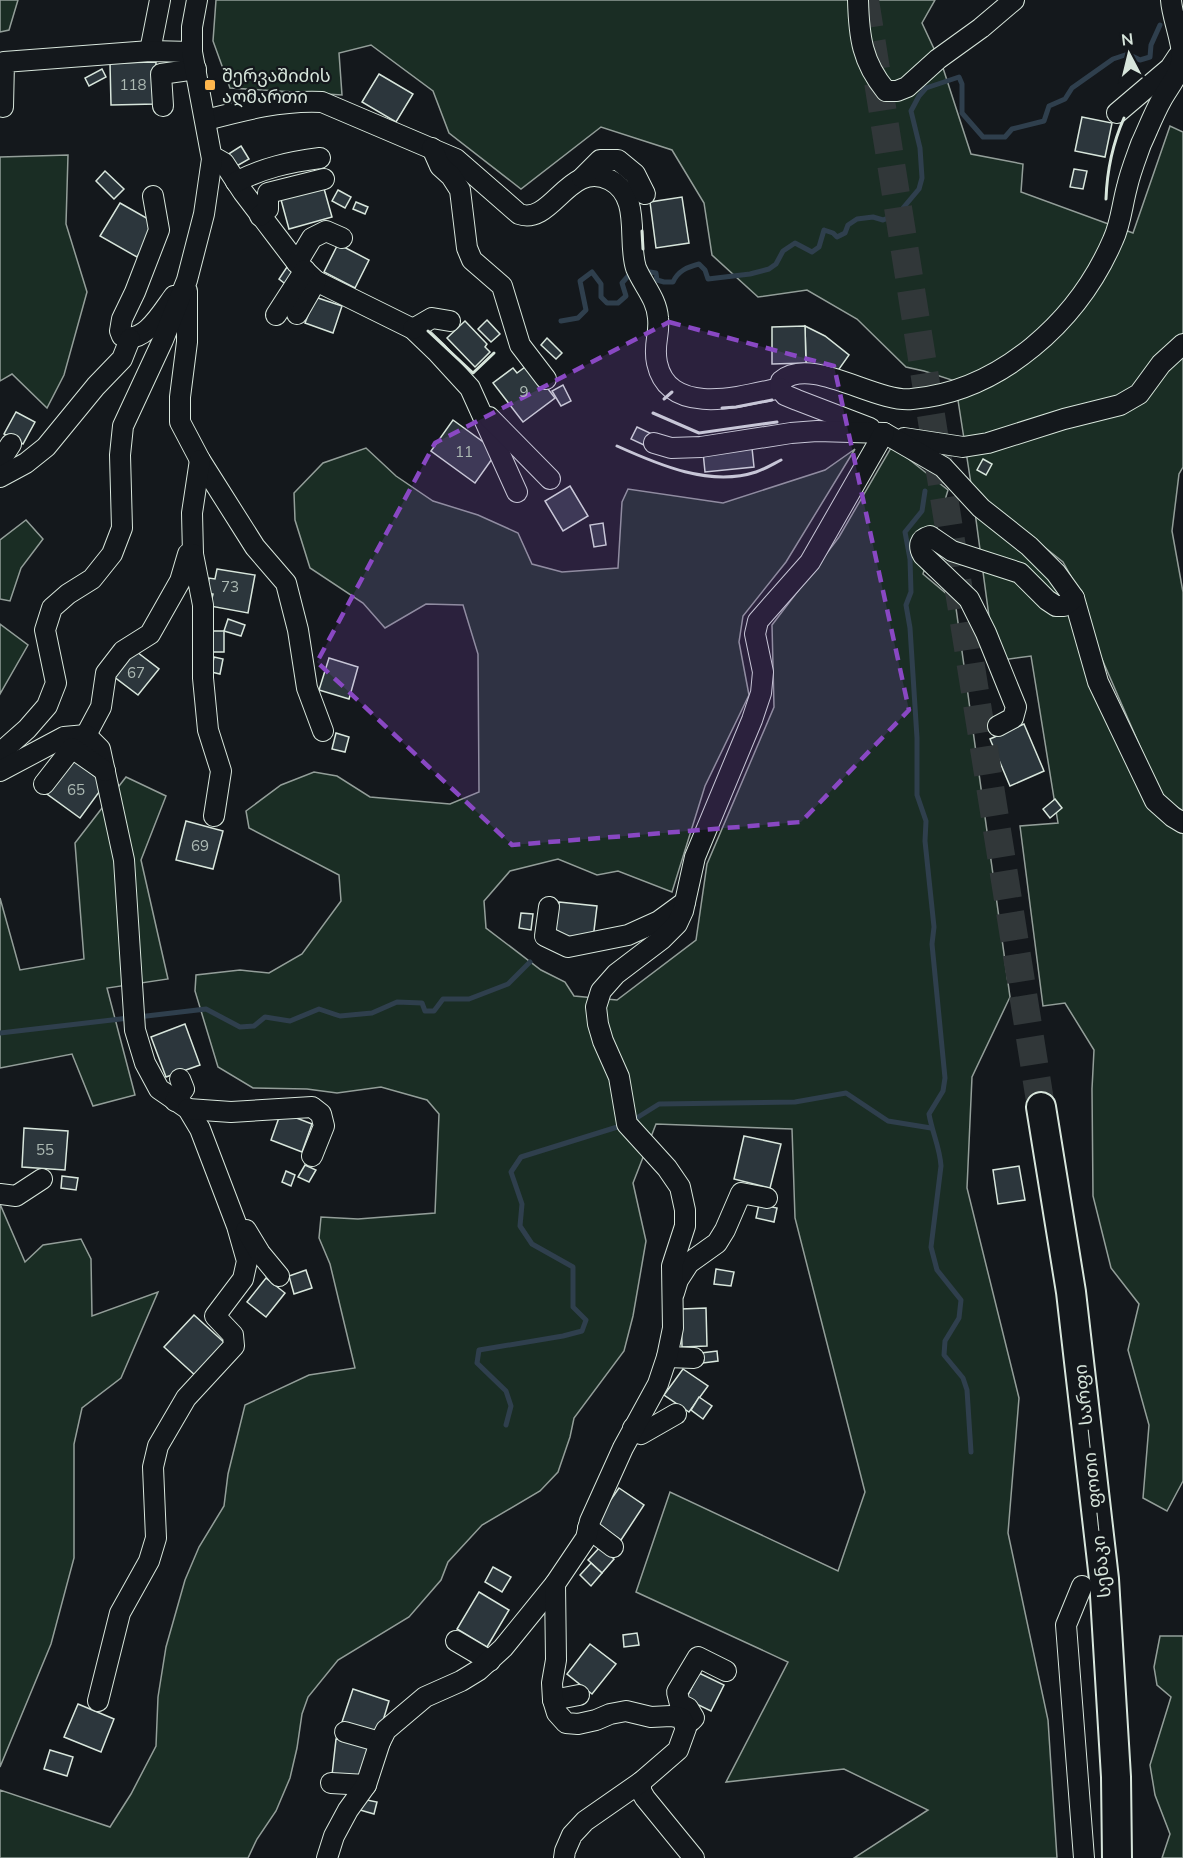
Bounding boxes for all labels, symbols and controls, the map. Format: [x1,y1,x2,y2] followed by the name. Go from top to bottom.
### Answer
[1099,24,1159,84] north arrow
[1120,28,1134,50] text: N
[222,64,331,108] place label: შერვაშიძის აღმართი
[119,75,147,94] house number: 118
[203,78,217,92] marker: შერვაშიძის აღმართი
[519,382,529,401] house number: 9
[455,442,473,461] house number: 11
[221,577,239,596] house number: 73
[127,663,145,682] house number: 67
[67,780,85,799] house number: 65
[191,836,209,855] house number: 69
[36,1140,54,1159] house number: 55
[1068,1363,1116,1599] street label: სენაკი — ფოთი — სარფი

